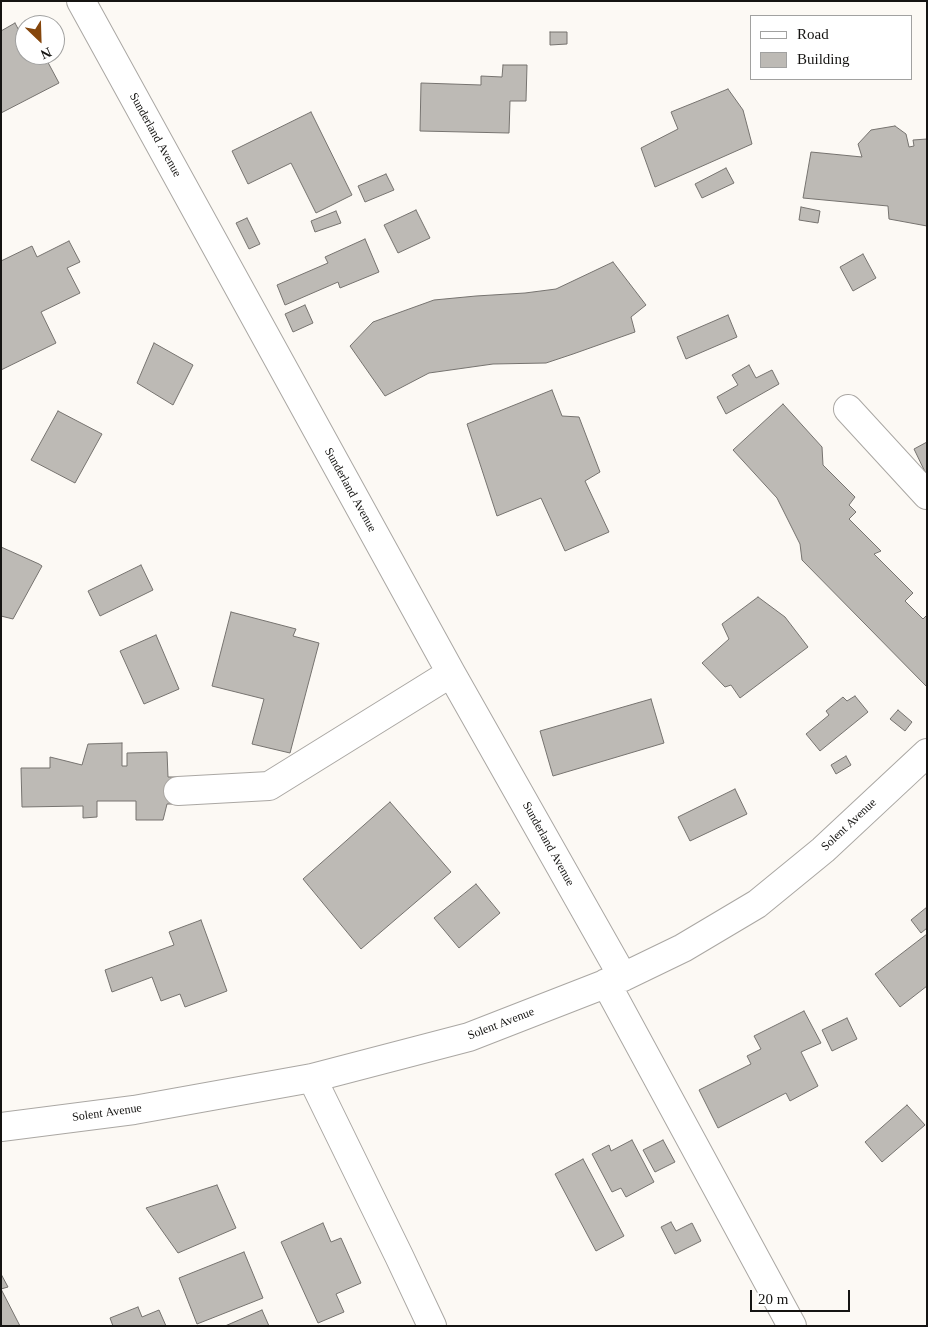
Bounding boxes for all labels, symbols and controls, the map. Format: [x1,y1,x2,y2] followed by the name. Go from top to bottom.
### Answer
[15,15,65,65] north arrow
[750,15,913,80] legend
[797,26,829,42] text: Road
[38,44,54,62] text: N
[797,51,850,67] text: Building
[126,90,184,180] street label: Sunderland Avenue
[321,445,379,535] street label: Sunderland Avenue
[818,796,880,854] street label: Solent Avenue
[519,799,577,889] street label: Sunderland Avenue
[466,1005,536,1043] street label: Solent Avenue
[71,1101,143,1125] street label: Solent Avenue
[753,1280,853,1312] scale bar
[758,1291,788,1307] text: 20 m

